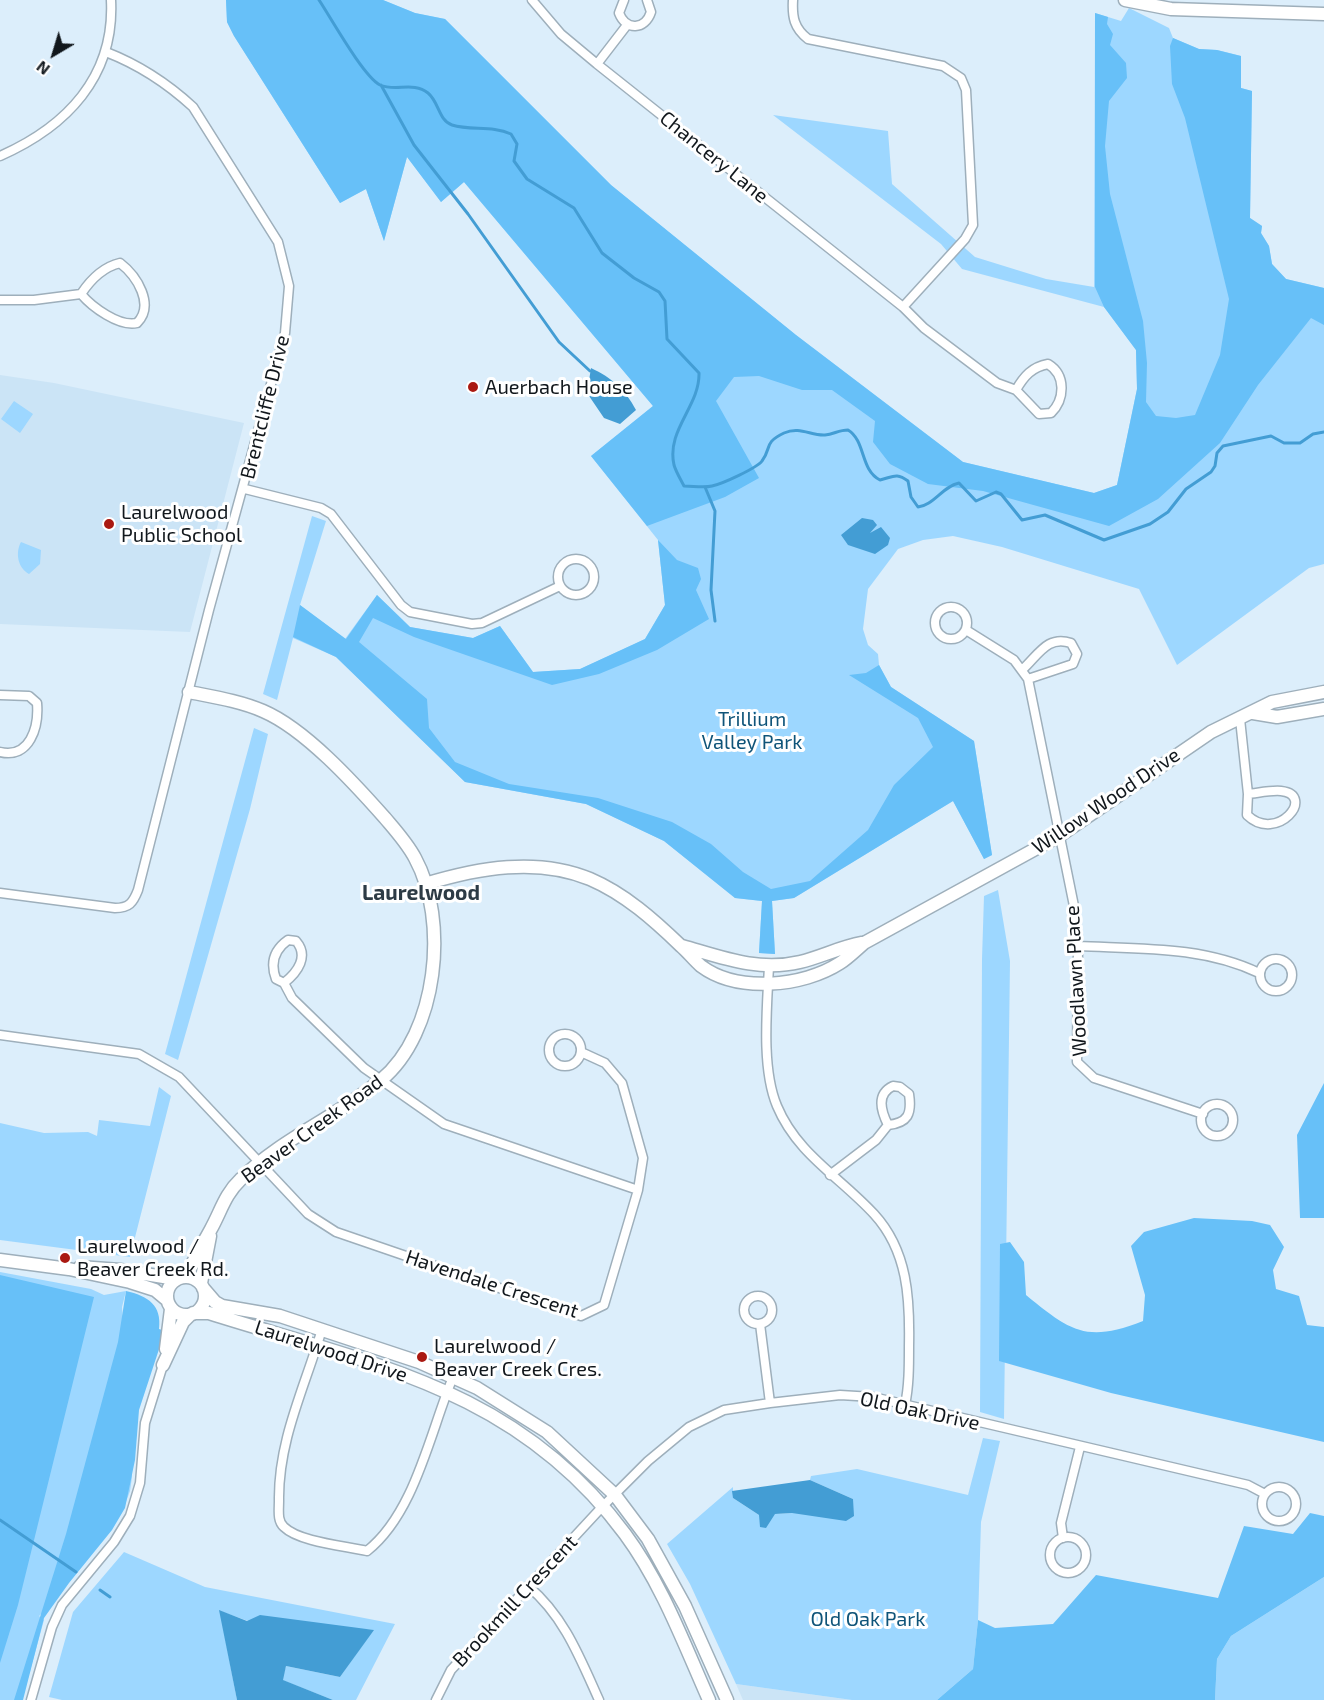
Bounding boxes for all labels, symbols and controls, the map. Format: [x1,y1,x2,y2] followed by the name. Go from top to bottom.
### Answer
[24,24,84,84] north arrow
[32,58,53,80] text: N
[655,106,773,208] street label: Chancery Lane
[236,333,294,481] street label: Brentcliffe Drive
[485,375,633,399] place label: Auerbach House
[466,380,480,394] marker: Auerbach House
[121,500,242,547] place label: Laurelwood Public School
[102,517,116,531] marker: Laurelwood Public School
[701,707,803,754] park label: Trillium Valley Park
[1028,743,1184,859] street label: Willow Wood Drive
[362,880,480,906] district label: Laurelwood
[1060,905,1092,1057] street label: Woodlawn Place
[237,1070,387,1188] street label: Beaver Creek Road
[77,1234,228,1281] place label: Laurelwood / Beaver Creek Rd.
[402,1245,582,1323] street label: Havendale Crescent
[58,1251,72,1265] marker: Laurelwood / Beaver Creek Rd.
[252,1315,410,1387] street label: Laurelwood Drive
[434,1334,602,1381] place label: Laurelwood / Beaver Creek Cres.
[415,1350,429,1364] marker: Laurelwood / Beaver Creek Cres.
[858,1387,982,1435] street label: Old Oak Drive
[448,1530,582,1672] street label: Brookmill Crescent
[810,1607,926,1631] park label: Old Oak Park

